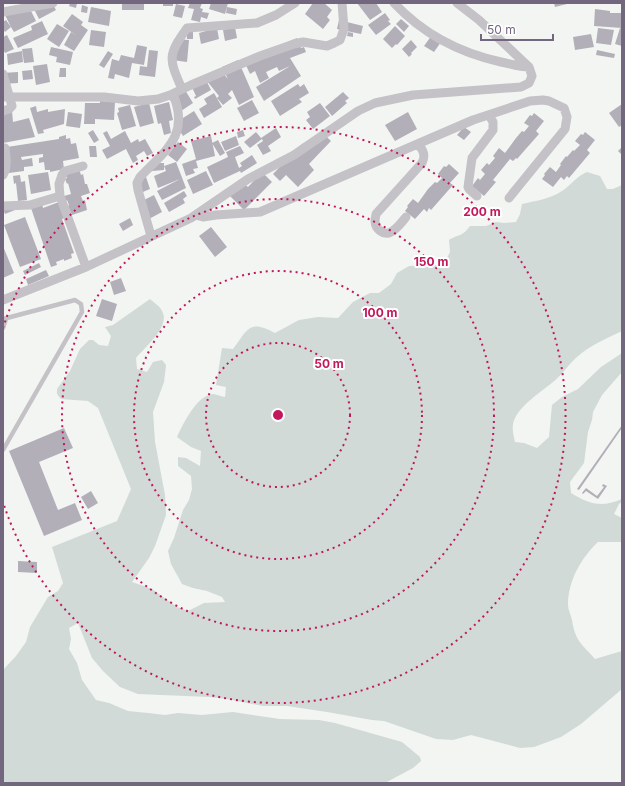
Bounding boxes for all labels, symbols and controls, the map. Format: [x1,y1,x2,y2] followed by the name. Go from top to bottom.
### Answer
[481,16,553,42] scale bar
[487,22,516,37] text: 50 m
[463,204,501,219] text: 200 m
[414,254,448,269] text: 150 m
[362,305,398,320] text: 100 m
[314,356,344,371] text: 50 m
[271,408,285,422] centre of rings

